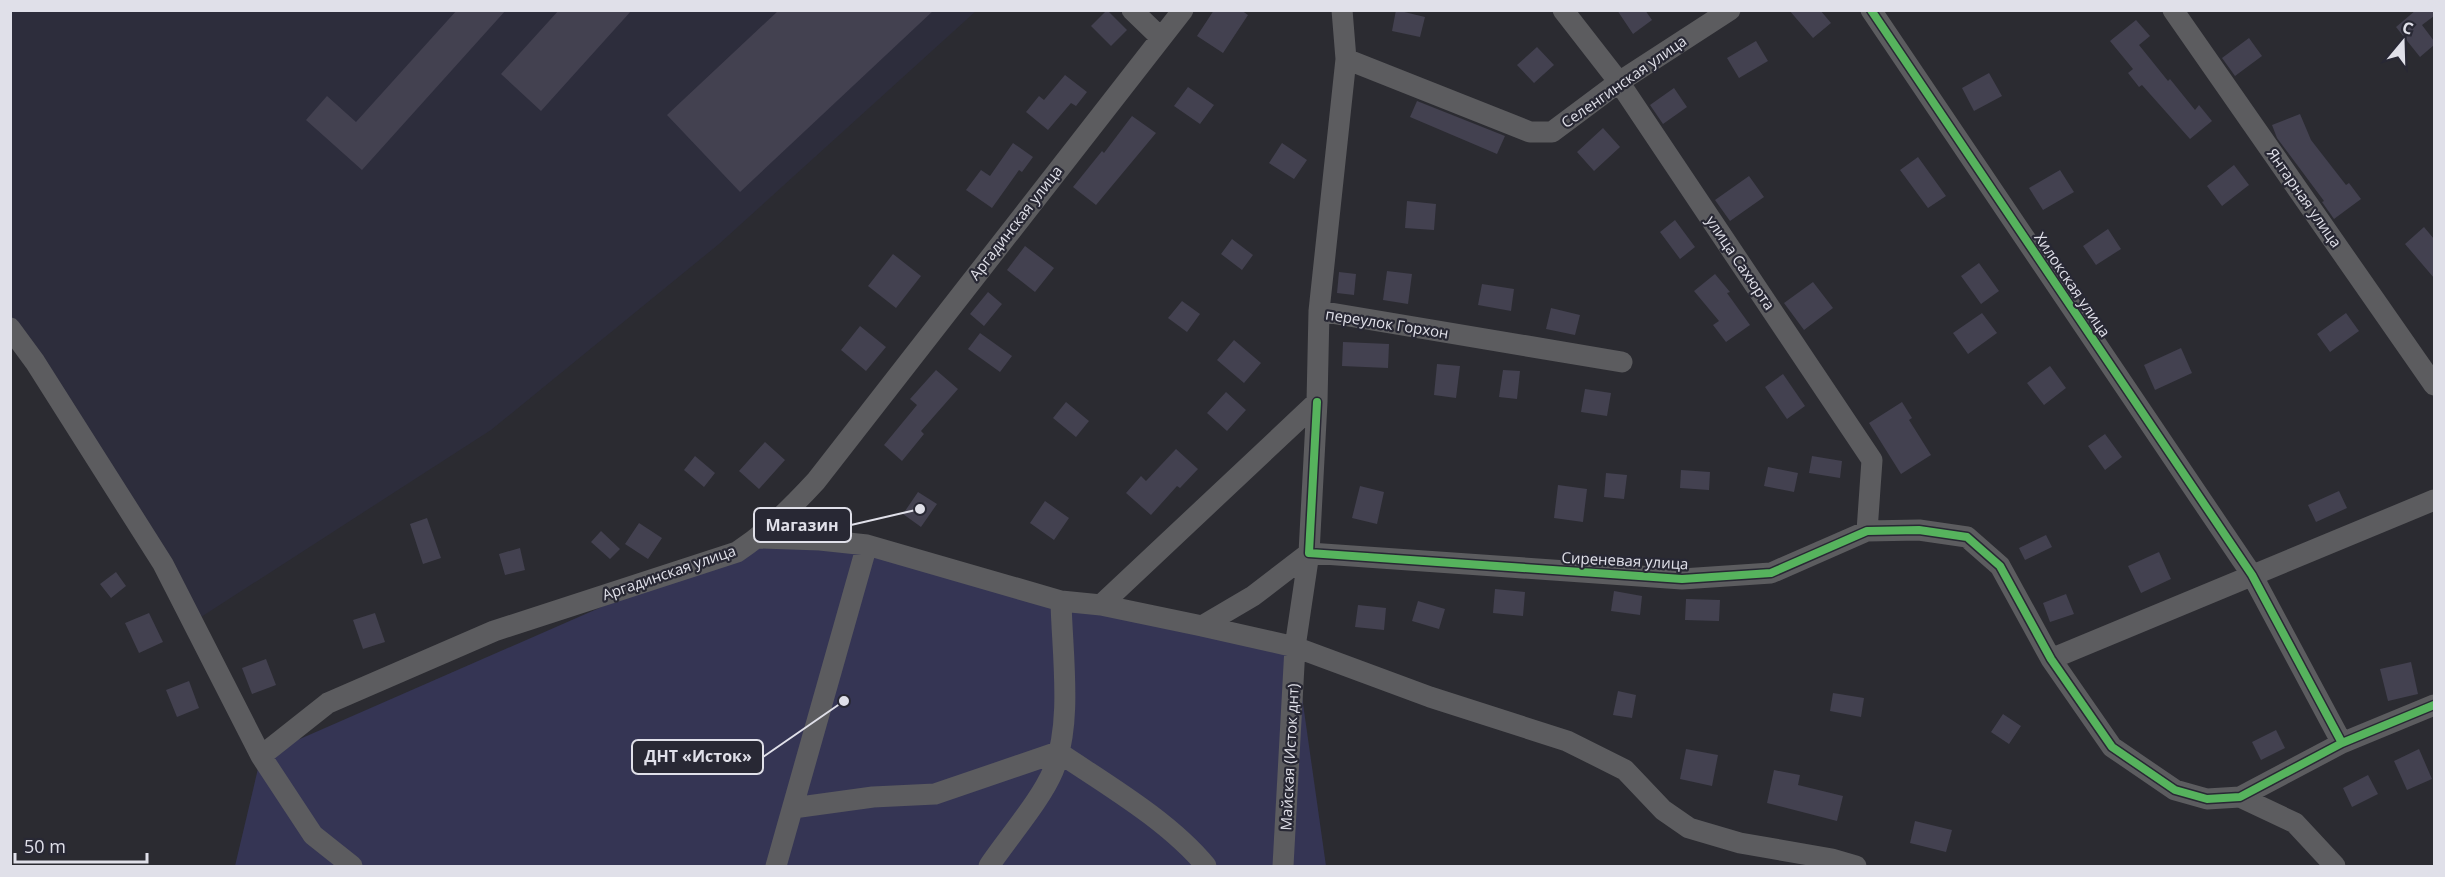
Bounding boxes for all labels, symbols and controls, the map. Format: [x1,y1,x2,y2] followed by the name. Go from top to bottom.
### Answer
[2373,12,2433,72] north arrow
[2399,16,2416,40] text: С
[1557,30,1690,132] street label: Селенгинская улица
[2263,144,2347,251] street label: Янтарная улица
[964,161,1066,284] street label: Аргадинская улица
[1702,211,1780,314] street label: улица Сахюрта
[2030,228,2115,341] street label: Хилокская улица
[1324,303,1450,343] street label: переулок Горхон
[754,508,851,542] callout: Магазин
[765,514,839,536] text: Магазин
[599,540,738,604] street label: Аргадинская улица
[1561,547,1689,573] street label: Сиреневая улица
[1275,683,1303,831] street label: Майская (Исток днт)
[632,740,763,774] callout: ДНТ «Исток»
[644,745,752,767] text: ДНТ «Исток»
[15,826,147,864] scale bar
[24,834,66,858] text: 50 m

